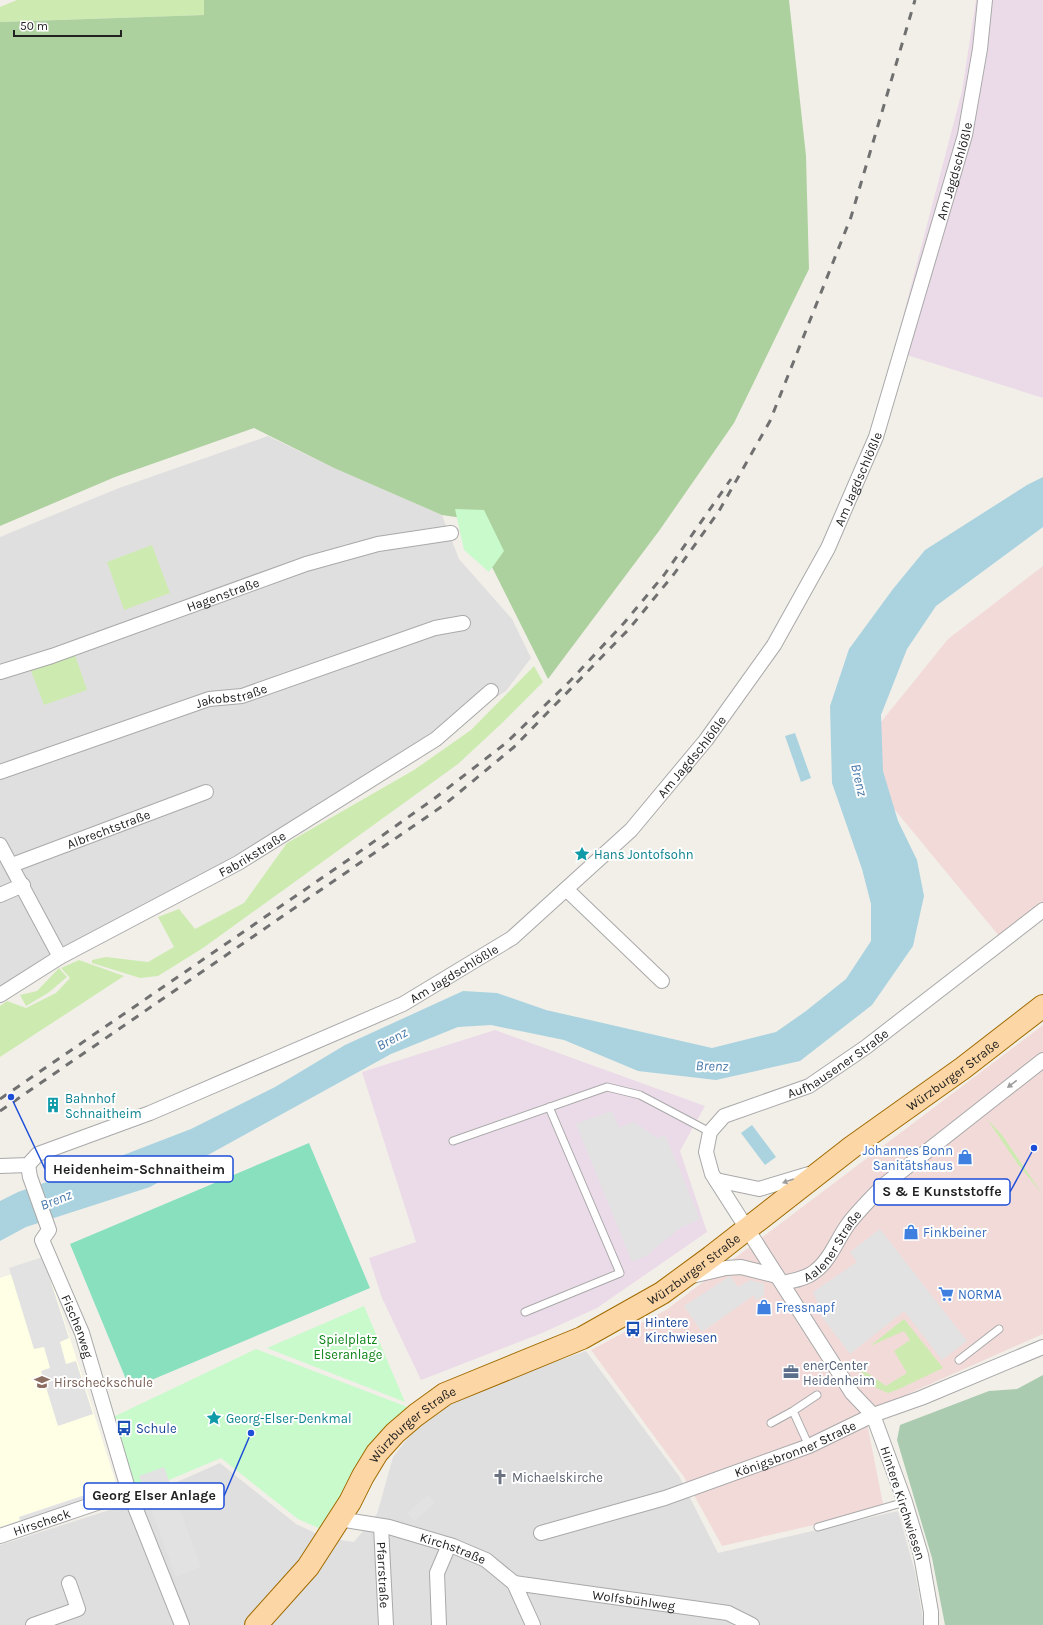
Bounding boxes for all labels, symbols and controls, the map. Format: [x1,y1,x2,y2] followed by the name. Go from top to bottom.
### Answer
[14,12,121,38] scale bar
[20,19,48,33] text: 50 m
[933,121,975,221] street label: Am Jagdschlößle
[831,430,885,528] street label: Am Jagdschlößle
[184,574,261,614] street label: Hagenstraße
[193,680,269,711] street label: Jakobstraße
[654,712,729,800] street label: Am Jagdschlößle
[847,762,871,798] water label: Brenz
[65,806,152,851] street label: Albrechtstraße
[216,828,288,879] street label: Fabrikstraße
[573,845,591,863] place icon: Hans Jontofsohn
[594,847,694,862] place label: Hans Jontofsohn
[407,941,501,1006] street label: Am Jagdschlößle
[374,1024,410,1054] water label: Brenz
[785,1025,891,1101] street label: Aufhausener Straße
[903,1035,1002,1113] street label: Würzburger Straße
[695,1057,729,1075] water label: Brenz
[1007,1079,1018,1088] one-way arrow
[65,1091,142,1121] place label: Bahnhof Schnaitheim
[44,1096,62,1114] building icon: Bahnhof Schnaitheim
[862,1143,953,1173] place label: Johannes Bonn Sanitätshaus
[956,1148,974,1166] shop icon: Johannes Bonn Sanitätshaus
[45,1156,233,1182] callout: Heidenheim-Schnaitheim
[53,1161,225,1178] text: Heidenheim-Schnaitheim
[782,1179,794,1185] one-way arrow
[874,1179,1010,1205] callout: S & E Kunststoffe
[882,1183,1002,1200] text: S & E Kunststoffe
[38,1186,74,1214] water label: Brenz
[801,1207,864,1284] street label: Aalener Straße
[902,1223,920,1241] shop icon: Finkbeiner
[923,1225,987,1240] place label: Finkbeiner
[644,1230,743,1307] street label: Würzburger Straße
[937,1285,955,1303] supermarket icon: NORMA
[958,1287,1002,1302] place label: NORMA
[59,1292,97,1360] street label: Fischerweg
[755,1298,773,1316] shop icon: Fressnapf
[776,1300,835,1315] place label: Fressnapf
[645,1315,717,1345] place label: Hintere Kirchwiesen
[624,1320,642,1338] bus stop icon: Hintere Kirchwiesen
[314,1332,383,1362] park label: Spielplatz Elseranlage
[803,1358,875,1388] place label: enerCenter Heidenheim
[782,1363,800,1381] office icon: enerCenter Heidenheim
[33,1373,51,1391] school or university icon: Hirscheckschule
[54,1375,153,1390] place label: Hirscheckschule
[365,1383,458,1465] street label: Würzburger Straße
[205,1409,223,1427] place icon: Georg-Elser-Denkmal
[226,1411,352,1426] place label: Georg-Elser-Denkmal
[732,1417,858,1480] street label: Königsbronner Straße
[115,1419,133,1437] bus stop icon: Schule
[136,1421,177,1436] place label: Schule
[878,1444,928,1562] street label: Hintere Kirchwiesen
[491,1468,509,1486] church icon: Michaelskirche
[512,1470,603,1485] place label: Michaelskirche
[84,1483,224,1509] callout: Georg Elser Anlage
[92,1487,216,1504] text: Georg Elser Anlage
[11,1505,72,1538] street label: Hirscheck
[418,1529,489,1567] street label: Kirchstraße
[374,1541,393,1609] street label: Pfarrstraße
[591,1587,677,1613] street label: Wolfsbühlweg

